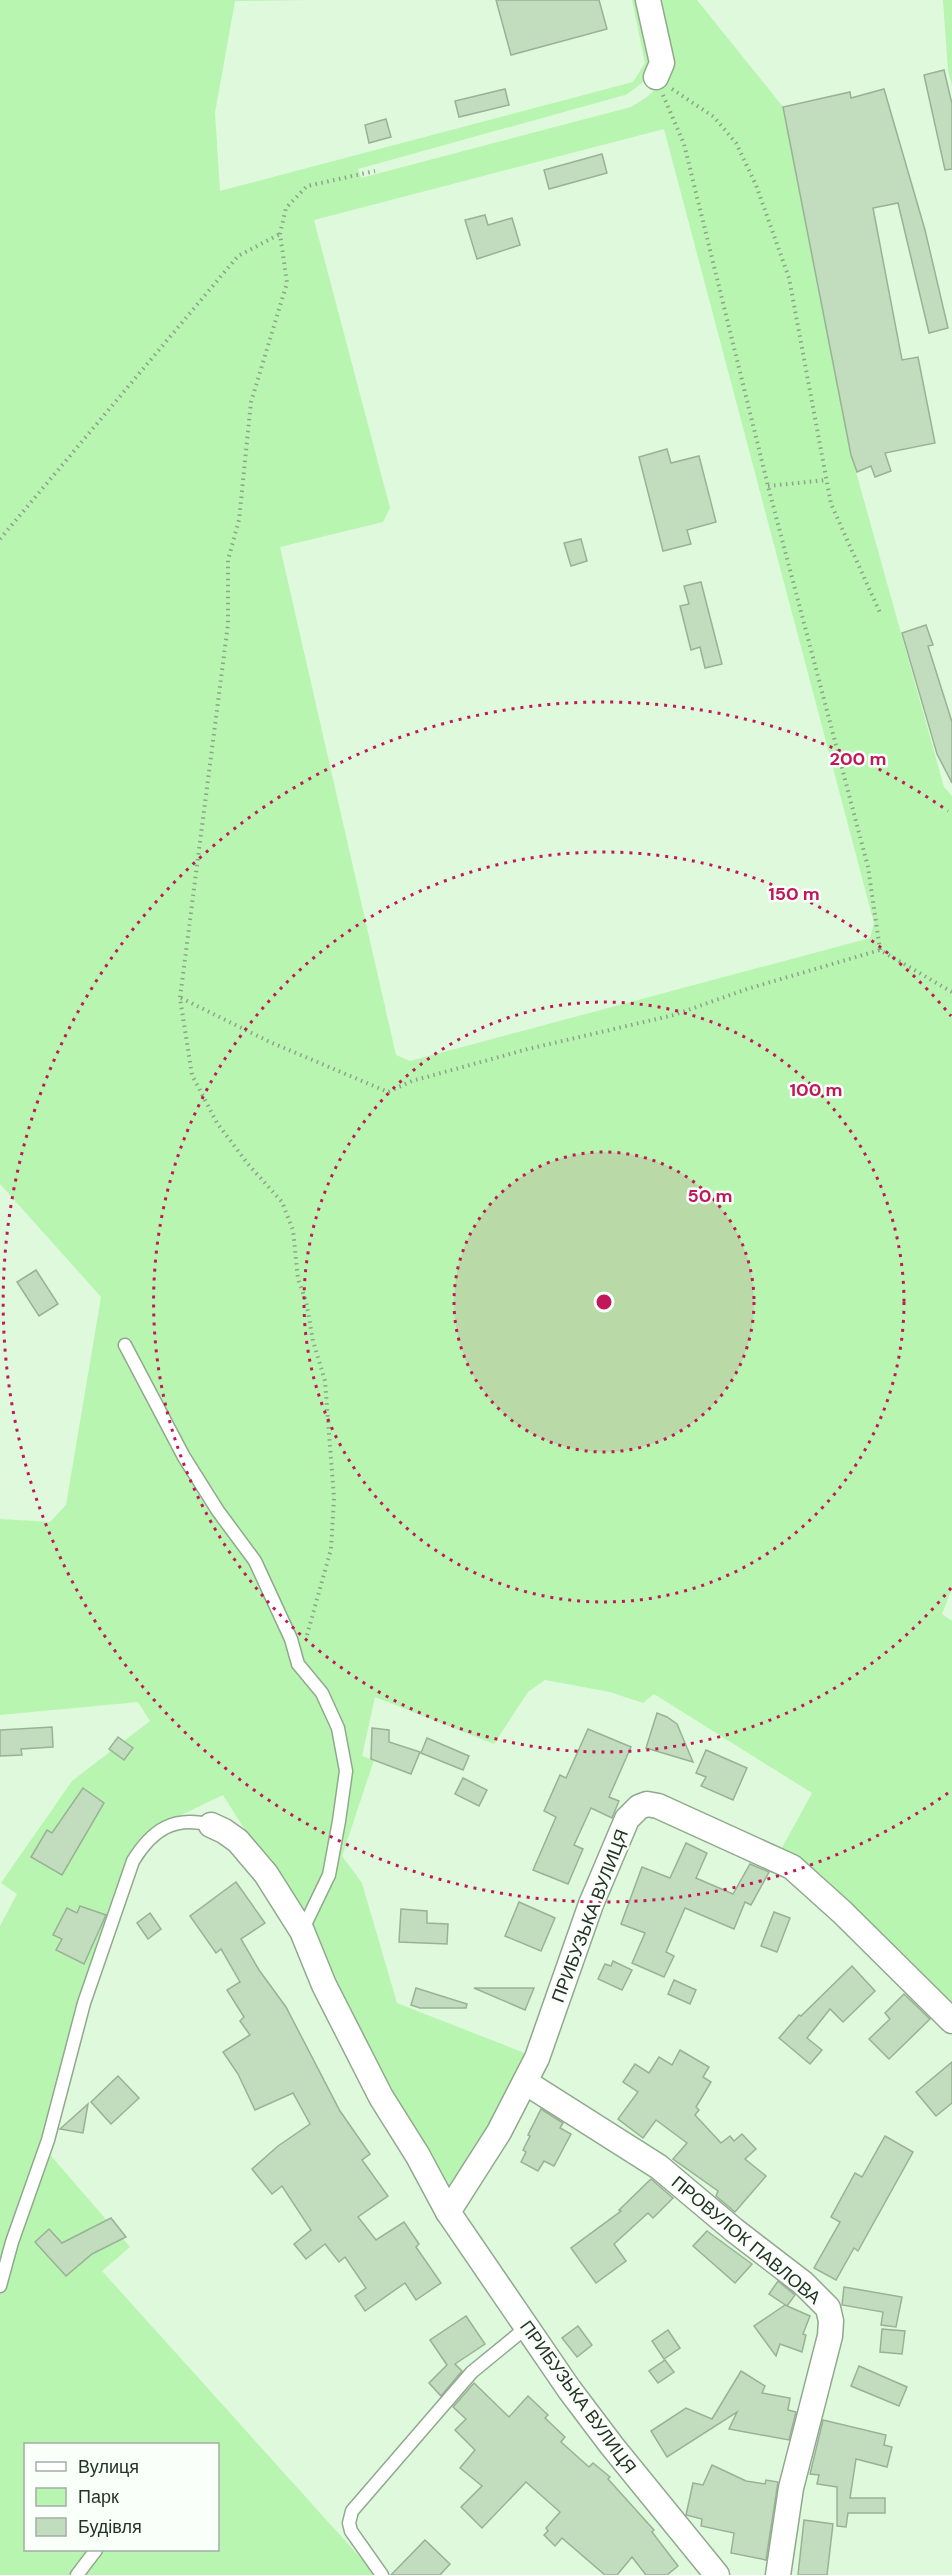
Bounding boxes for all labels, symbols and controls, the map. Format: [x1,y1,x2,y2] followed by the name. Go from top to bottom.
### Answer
[830,747,886,771] text: 200 m
[768,882,820,906] text: 150 m
[789,1078,843,1102] text: 100 m
[687,1184,733,1208] text: 50 m
[594,1292,614,1312] centre of rings
[546,1826,634,2006] street label: ПРИБУЗЬКА ВУЛИЦЯ
[666,2170,826,2310] street label: ПРОВУЛОК ПАВЛОВА
[514,2316,642,2478] street label: ПРИБУЗЬКА ВУЛИЦЯ
[24,2443,219,2551] legend
[78,2455,139,2479] text: Вулиця
[78,2485,119,2509] text: Парк
[78,2515,142,2539] text: Будівля

